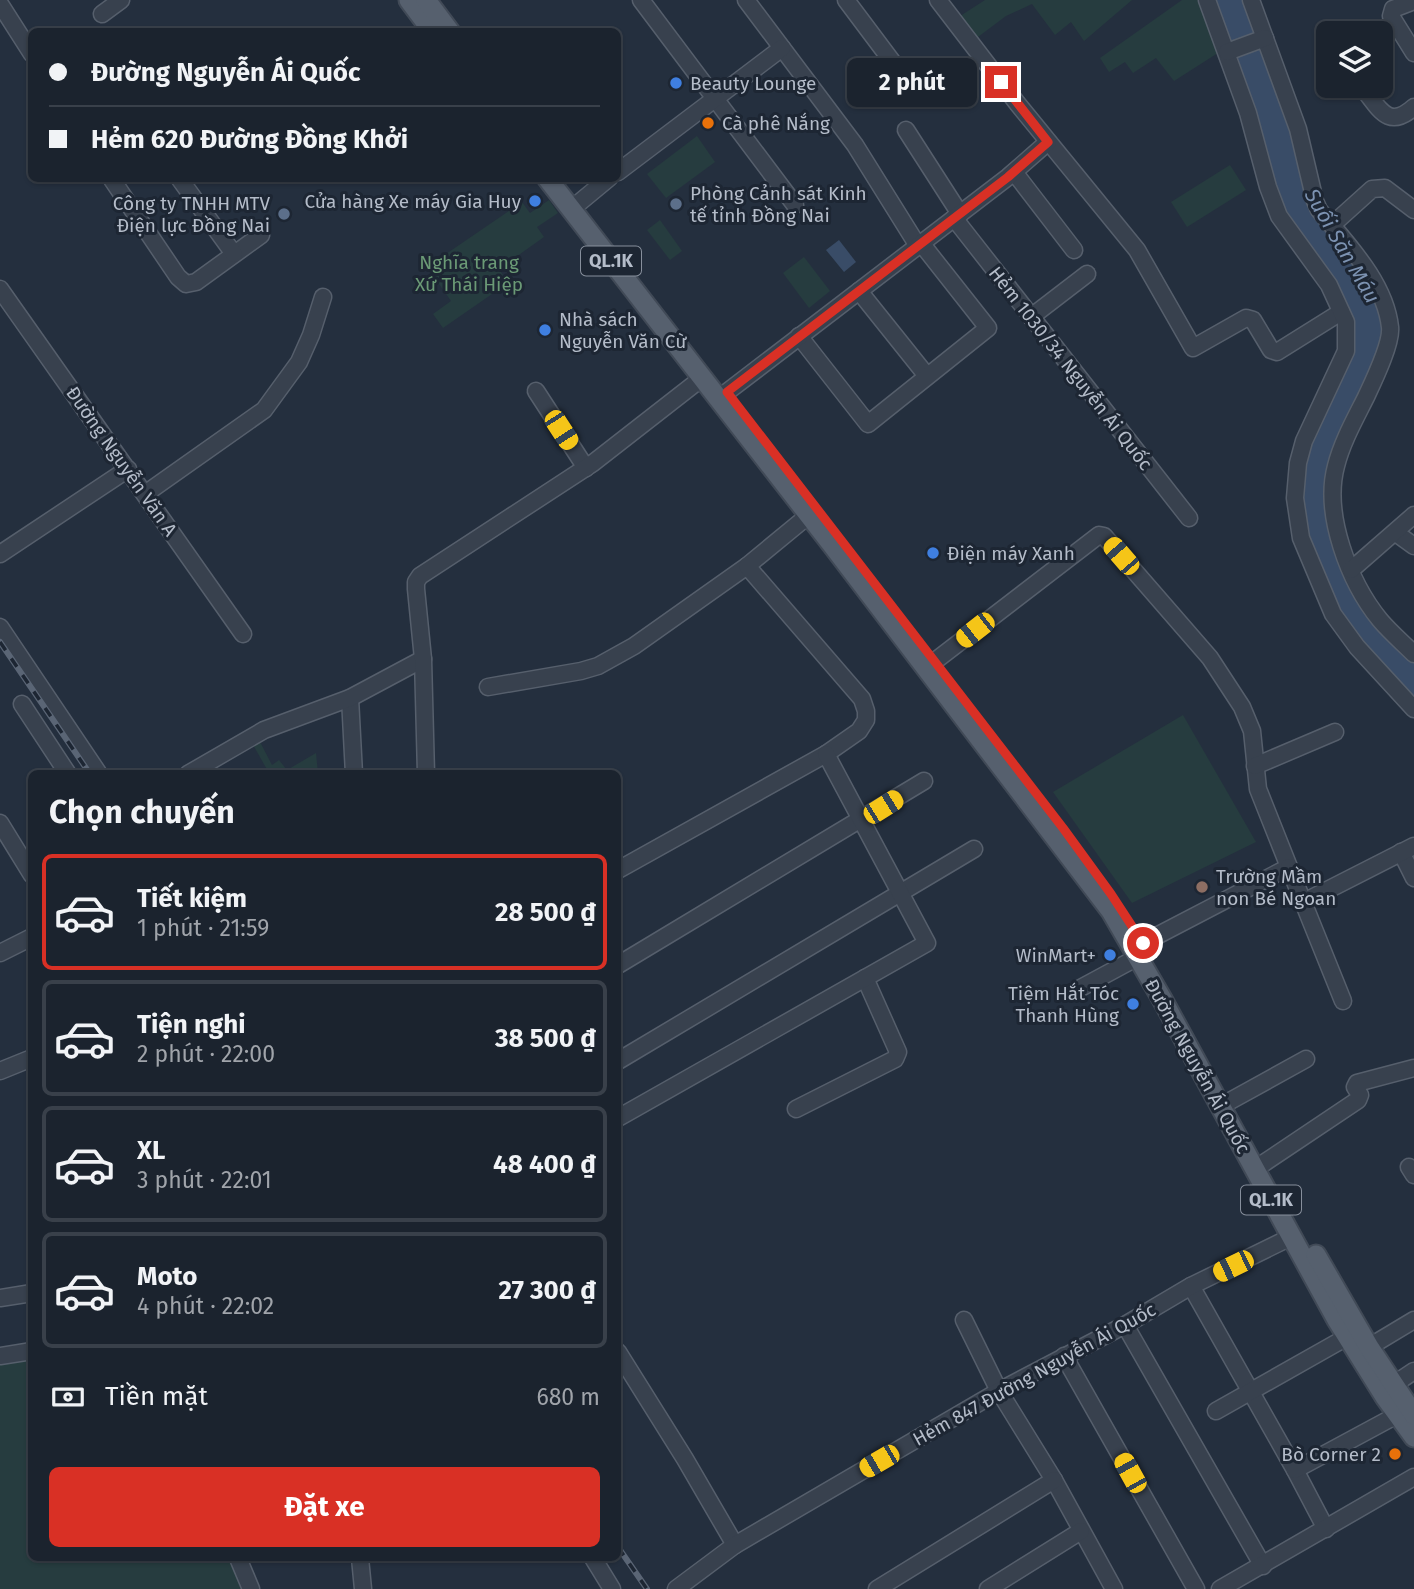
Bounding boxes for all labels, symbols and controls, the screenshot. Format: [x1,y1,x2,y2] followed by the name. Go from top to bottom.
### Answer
[1316,21,1393,98] map controls
[1316,21,1393,98] button: layers
[91,57,360,88] text: Đường Nguyễn Ái Quốc
[847,57,976,106] callout: 2 phút
[985,66,1017,98] route end
[879,68,945,96] text: 2 phút
[690,72,816,95] place label: Beauty Lounge
[668,75,684,91] marker: Beauty Lounge
[722,112,830,135] place label: Cà phê Nắng
[700,115,716,131] marker: Cà phê Nắng
[91,124,408,155] text: Hẻm 620 Đường Đồng Khởi
[690,182,867,227] place label: Phòng Cảnh sát Kinh tế tỉnh Đồng Nai
[1298,183,1385,308] water label: Suối Săn Máu
[304,190,522,213] place label: Cửa hàng Xe máy Gia Huy
[113,192,270,237] place label: Công ty TNHH MTV Điện lực Đồng Nai
[527,193,543,209] marker: Cửa hàng Xe máy Gia Huy
[668,196,684,212] marker: Phòng Cảnh sát Kinh tế tỉnh Đồng Nai
[276,206,292,222] marker: Công ty TNHH MTV Điện lực Đồng Nai
[581,246,641,276] road number: QL.1K
[415,251,523,296] park label: Nghĩa trang Xứ Thái Hiệp
[984,262,1157,475] street label: Hẻm 1030/34 Nguyễn Ái Quốc
[559,308,687,353] place label: Nhà sách Nguyễn Văn Cừ
[537,322,553,338] marker: Nhà sách Nguyễn Văn Cừ
[61,382,182,541] street label: Đường Nguyễn Văn A
[541,407,582,453] car
[1100,533,1143,579] car
[947,542,1075,565] place label: Điện máy Xanh
[925,545,941,561] marker: Điện máy Xanh
[952,609,999,651] car
[860,787,907,827] car
[49,793,235,831] text: Chọn chuyến
[1216,865,1336,910] place label: Trường Mầm non Bé Ngoan
[1194,879,1210,895] marker: Trường Mầm non Bé Ngoan
[53,881,116,944] icon: car
[137,883,247,914] text: Tiết kiệm
[495,897,596,928] text: 28 500 ₫
[137,914,269,942] text: 1 phút · 21:59
[1127,927,1159,959] route start
[1016,944,1096,967] place label: WinMart+
[1102,947,1118,963] marker: WinMart+
[1140,975,1255,1158] street label: Đường Nguyễn Ái Quốc
[1008,982,1119,1027] place label: Tiệm Hắt Tóc Thanh Hùng
[1125,996,1141,1012] marker: Tiệm Hắt Tóc Thanh Hùng
[53,1007,116,1070] icon: car
[137,1009,246,1040] text: Tiện nghi
[495,1023,596,1054] text: 38 500 ₫
[137,1040,275,1068] text: 2 phút · 22:00
[53,1133,116,1196] icon: car
[137,1135,165,1166] text: XL
[493,1149,596,1180] text: 48 400 ₫
[137,1166,272,1194] text: 3 phút · 22:01
[1241,1185,1301,1214] road number: QL.1K
[1210,1247,1257,1285] car
[53,1259,116,1322] icon: car
[137,1261,197,1292] text: Moto
[499,1275,596,1306] text: 27 300 ₫
[137,1292,274,1320] text: 4 phút · 22:02
[909,1298,1160,1451] street label: Hẻm 847 Đường Nguyễn Ái Quốc
[49,1378,87,1416] icon: cash
[105,1381,208,1412] text: Tiền mặt
[536,1383,600,1411] text: 680 m
[856,1441,903,1481] car
[1281,1443,1381,1466] place label: Bò Corner 2
[1387,1446,1403,1462] marker: Bò Corner 2
[1111,1450,1150,1496] car
[49,1467,600,1547] button: Đặt xe

